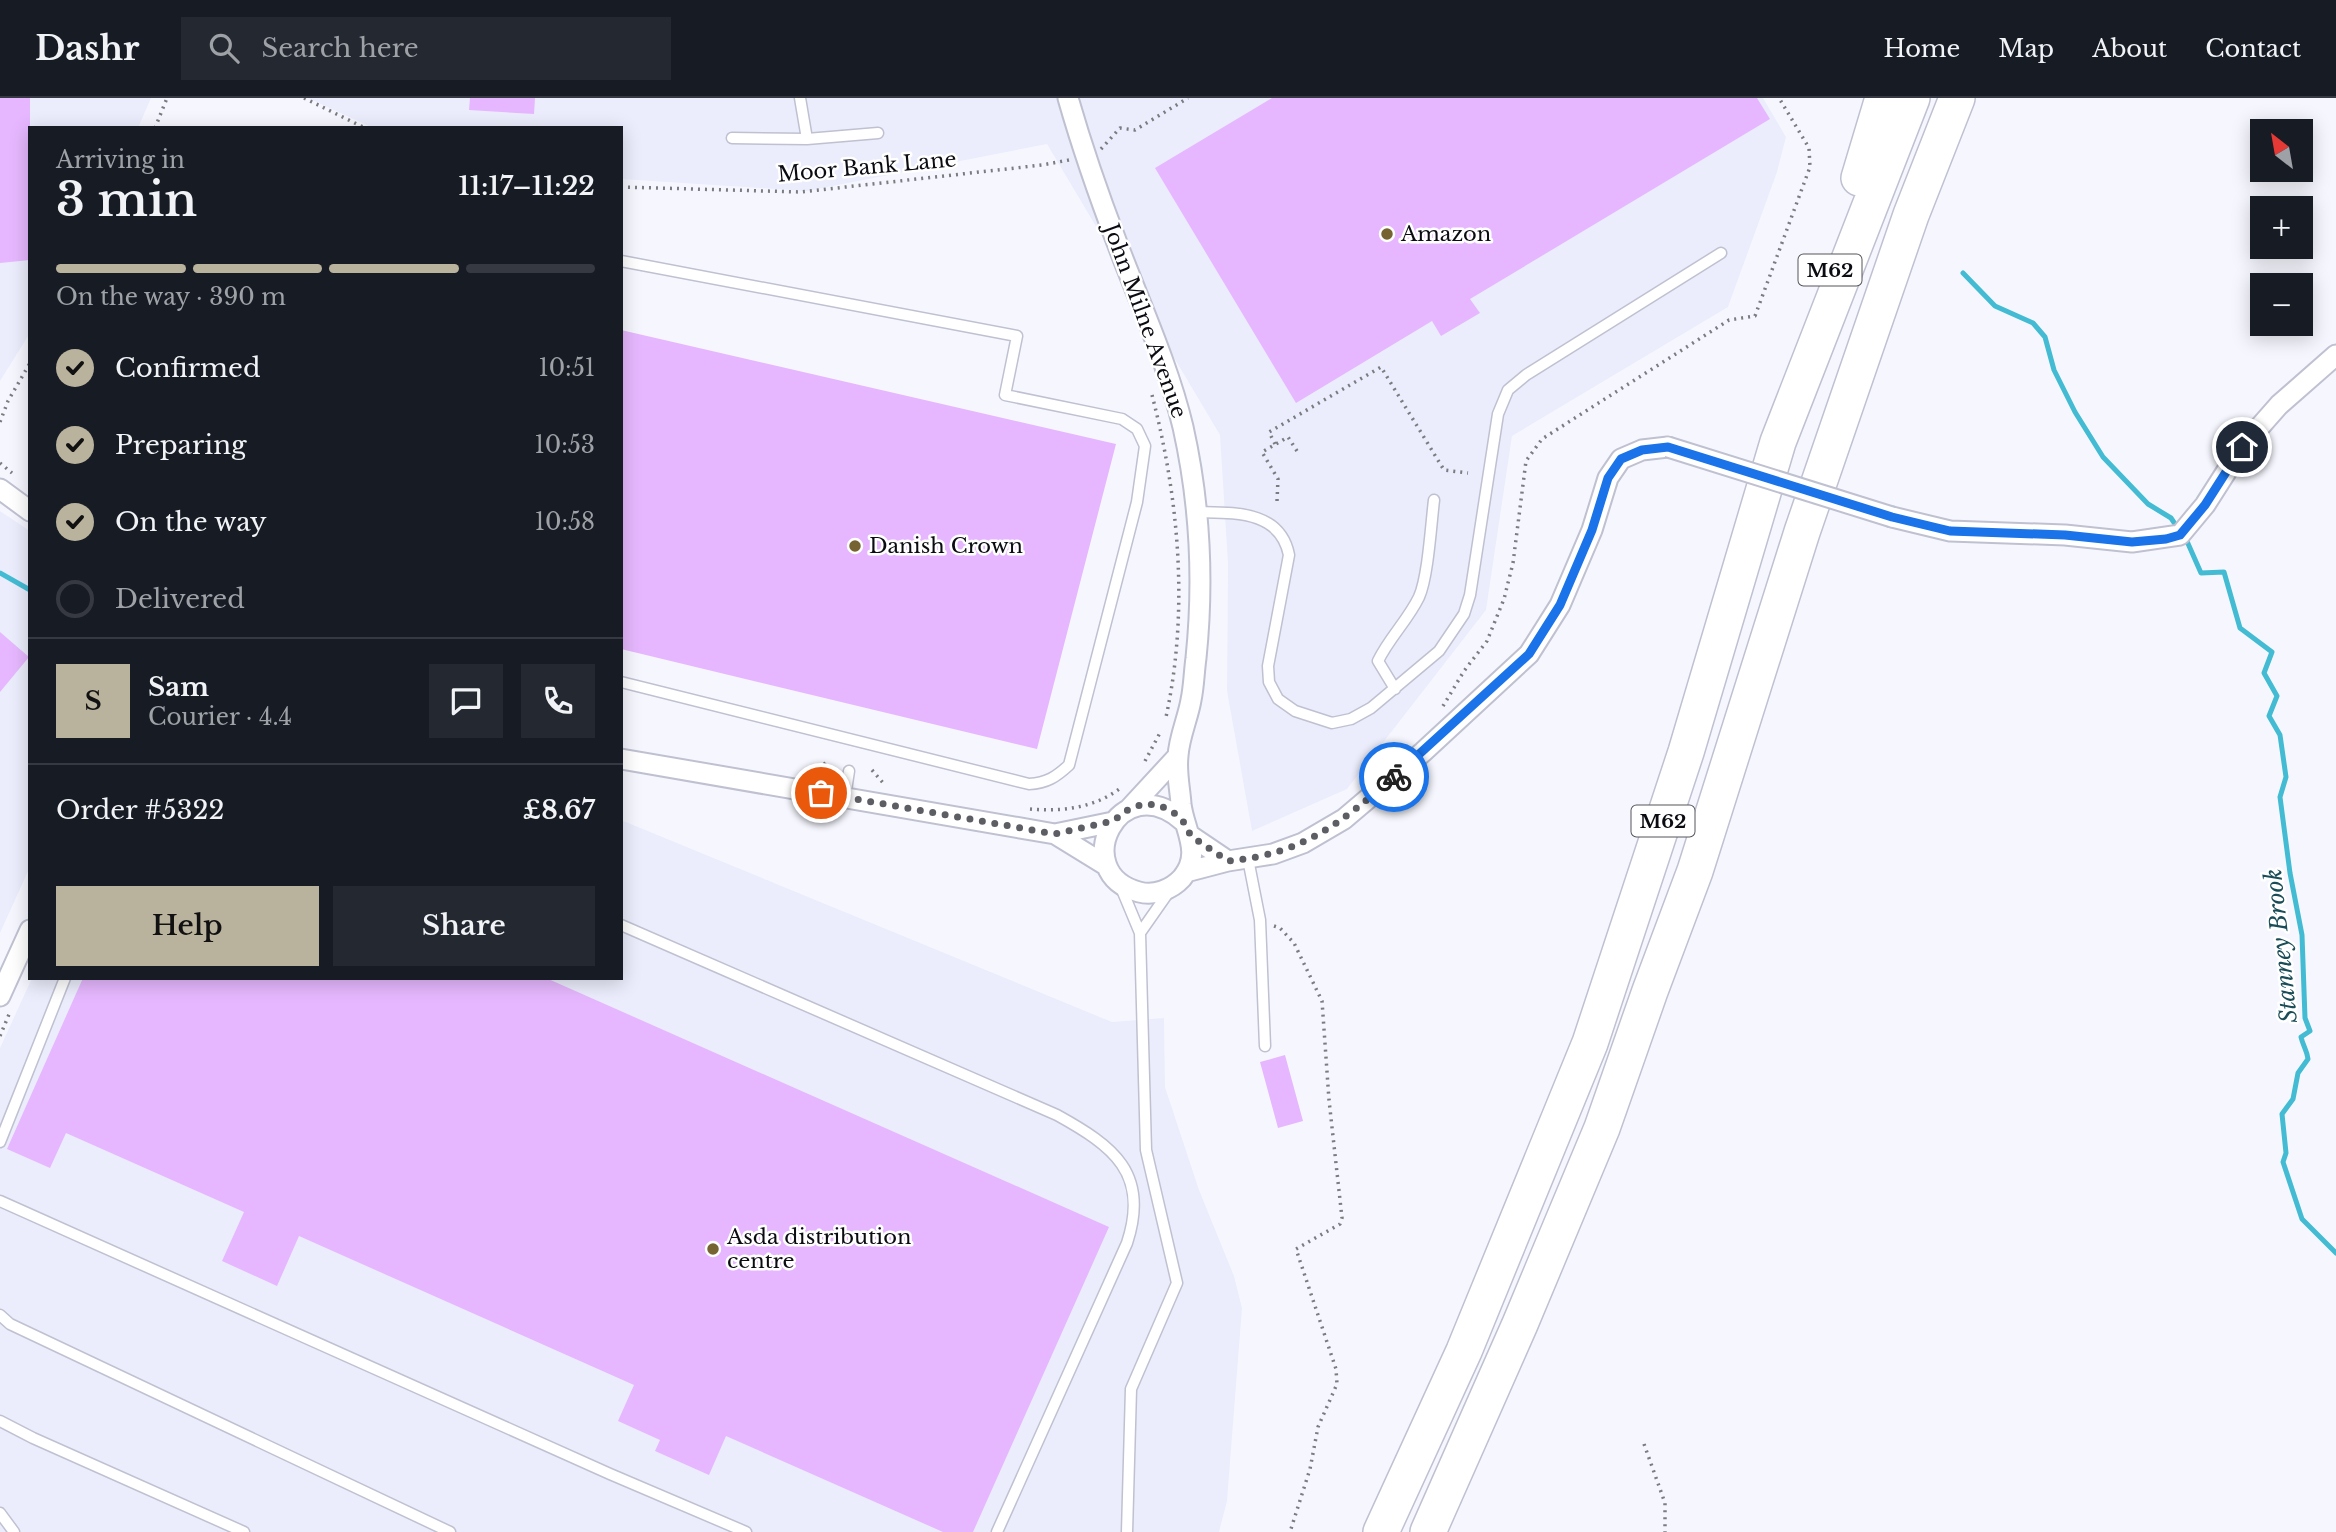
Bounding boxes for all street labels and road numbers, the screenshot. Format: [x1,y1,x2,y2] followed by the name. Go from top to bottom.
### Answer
[776,146,958,188] street label: Moor Bank Lane
[1097,217,1192,422] street label: John Milne Avenue
[1798,254,1862,286] road number: M62
[1632,806,1694,836] road number: M62

